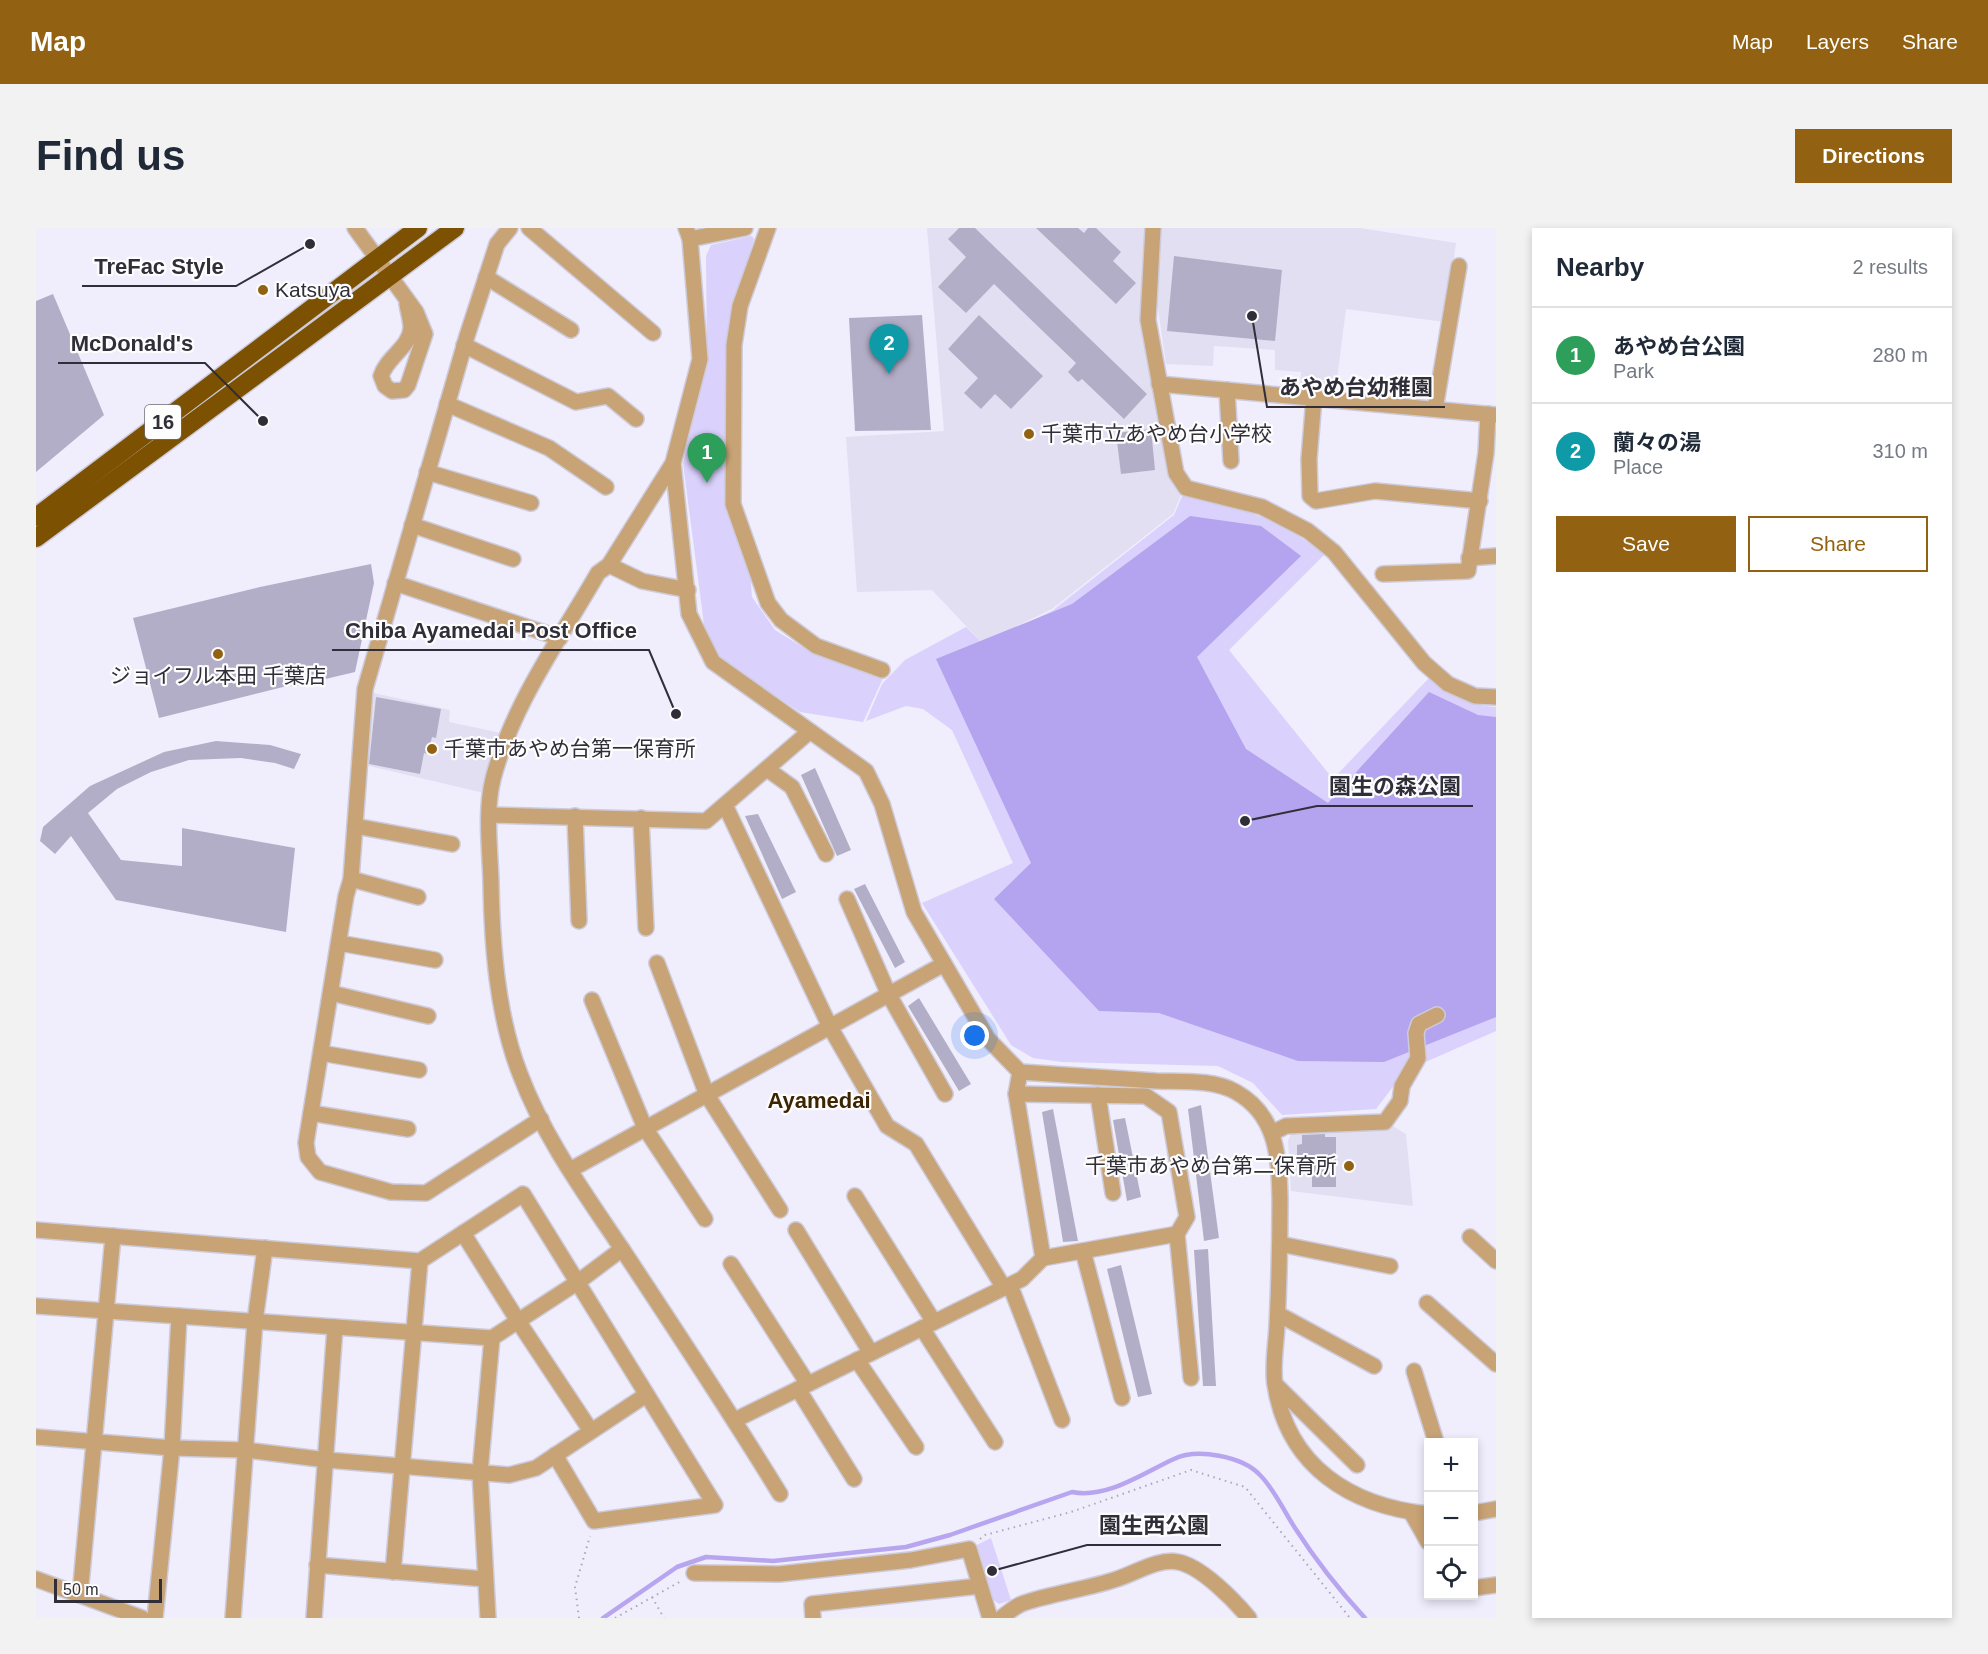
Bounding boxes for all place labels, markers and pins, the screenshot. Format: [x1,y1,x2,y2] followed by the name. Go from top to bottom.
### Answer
[82,246,236,286] callout: TreFac Style
[275,278,351,301] place label: Katsuya
[256,283,270,297] marker: Katsuya
[58,323,205,363] callout: McDonald's
[870,324,908,374] pin: 2
[1267,367,1445,407] callout: あやめ台幼稚園
[1041,422,1272,445] place label: 千葉市立あやめ台小学校
[1022,427,1036,441] marker: 千葉市立あやめ台小学校
[688,434,726,483] pin: 1
[332,610,649,650] callout: Chiba Ayamedai Post Office
[211,647,225,661] marker: ジョイフル本田 千葉店
[110,664,326,687] place label: ジョイフル本田 千葉店
[444,737,696,760] place label: 千葉市あやめ台第一保育所
[425,742,439,756] marker: 千葉市あやめ台第一保育所
[1317,766,1473,806] callout: 園生の森公園
[1085,1154,1337,1177] place label: 千葉市あやめ台第二保育所
[1342,1159,1356,1173] marker: 千葉市あやめ台第二保育所
[1087,1505,1221,1545] callout: 園生西公園

